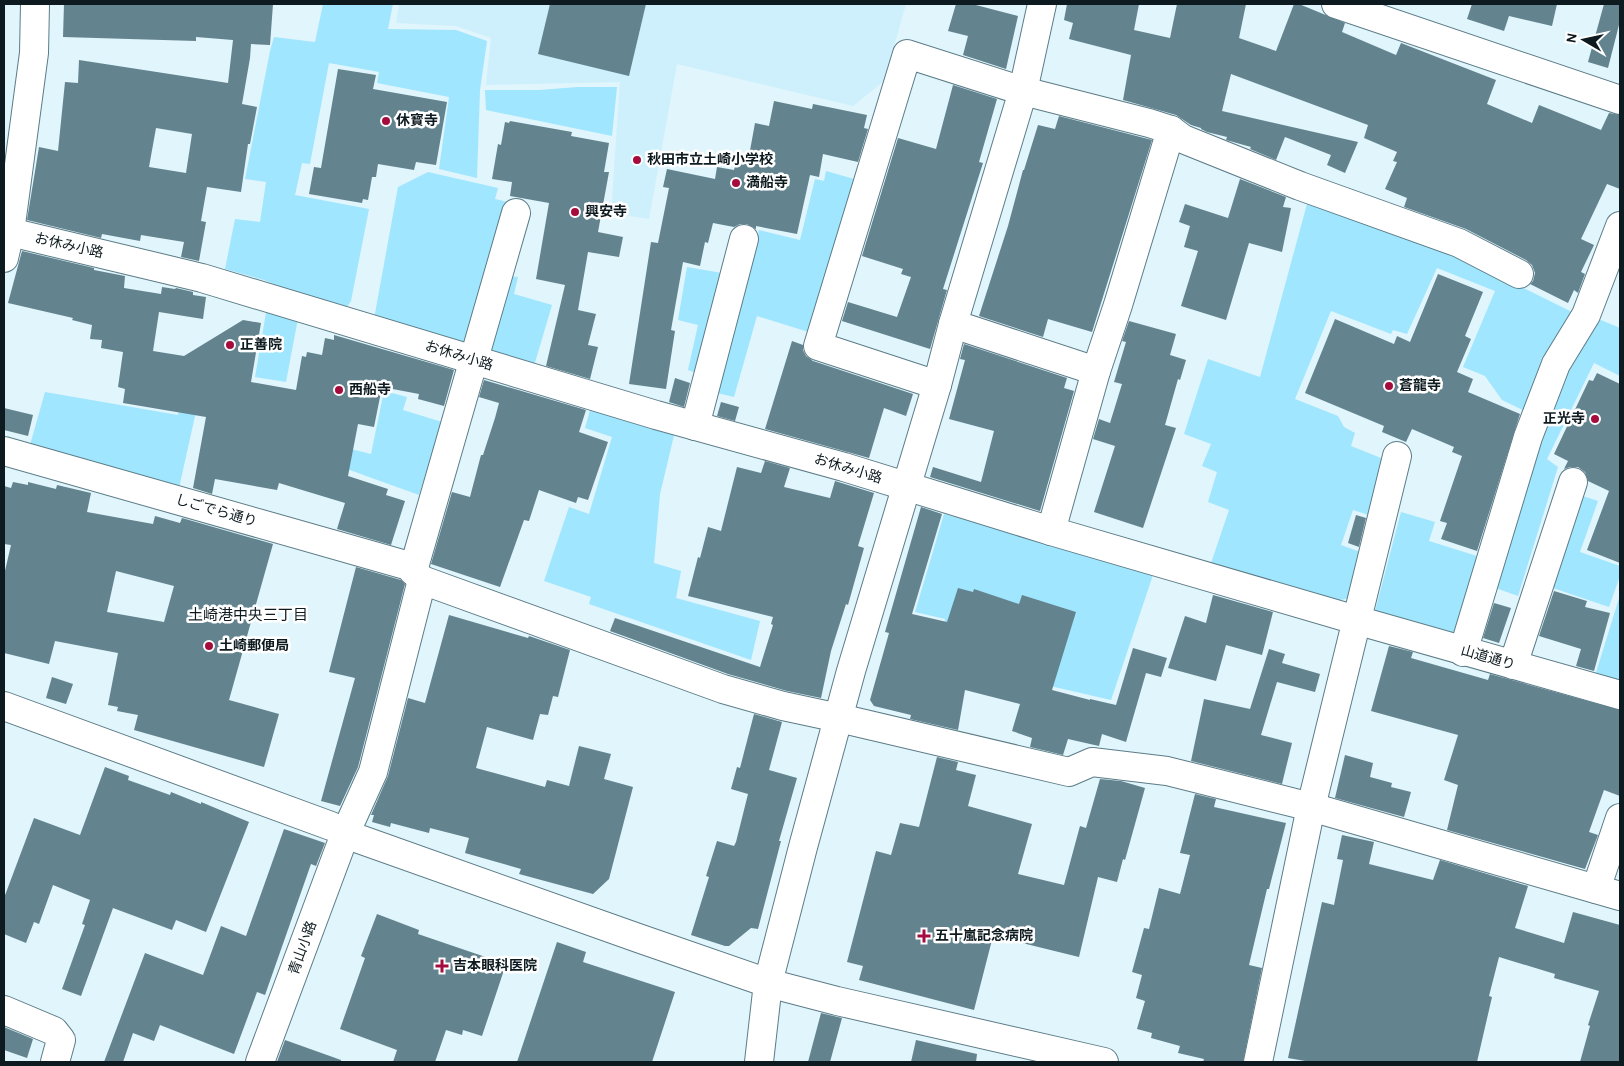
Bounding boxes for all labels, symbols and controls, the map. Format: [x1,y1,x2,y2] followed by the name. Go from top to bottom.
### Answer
[1559,15,1609,65] north arrow
[1564,32,1580,44] text: N
[396,112,438,128] place label: 休寳寺
[380,115,392,127] marker: 休寳寺
[647,152,773,167] place label: 秋田市立土崎小学校
[631,154,643,166] marker: 秋田市立土崎小学校
[746,175,788,190] place label: 満船寺
[730,177,742,189] marker: 満船寺
[585,204,627,219] place label: 興安寺
[569,206,581,218] marker: 興安寺
[33,229,105,261] street label: お休み小路
[240,337,282,352] place label: 正善院
[423,337,495,373] street label: お休み小路
[224,339,236,351] marker: 正善院
[1399,378,1441,393] place label: 蒼龍寺
[1383,380,1395,392] marker: 蒼龍寺
[349,382,391,397] place label: 西船寺
[333,384,345,396] marker: 西船寺
[1543,411,1585,426] place label: 正光寺
[1589,413,1601,425] marker: 正光寺
[812,450,884,486] street label: お休み小路
[174,491,259,529] street label: しごでら通り
[188,607,308,623] district label: 土崎港中央三丁目
[219,638,289,653] place label: 土崎郵便局
[203,640,215,652] marker: 土崎郵便局
[1459,643,1517,672] street label: 山道通り
[286,919,319,977] street label: 青山小路
[935,928,1033,943] place label: 五十嵐記念病院
[917,929,931,943] marker: 五十嵐記念病院
[453,958,537,973] place label: 吉本眼科医院
[435,959,449,973] marker: 吉本眼科医院

